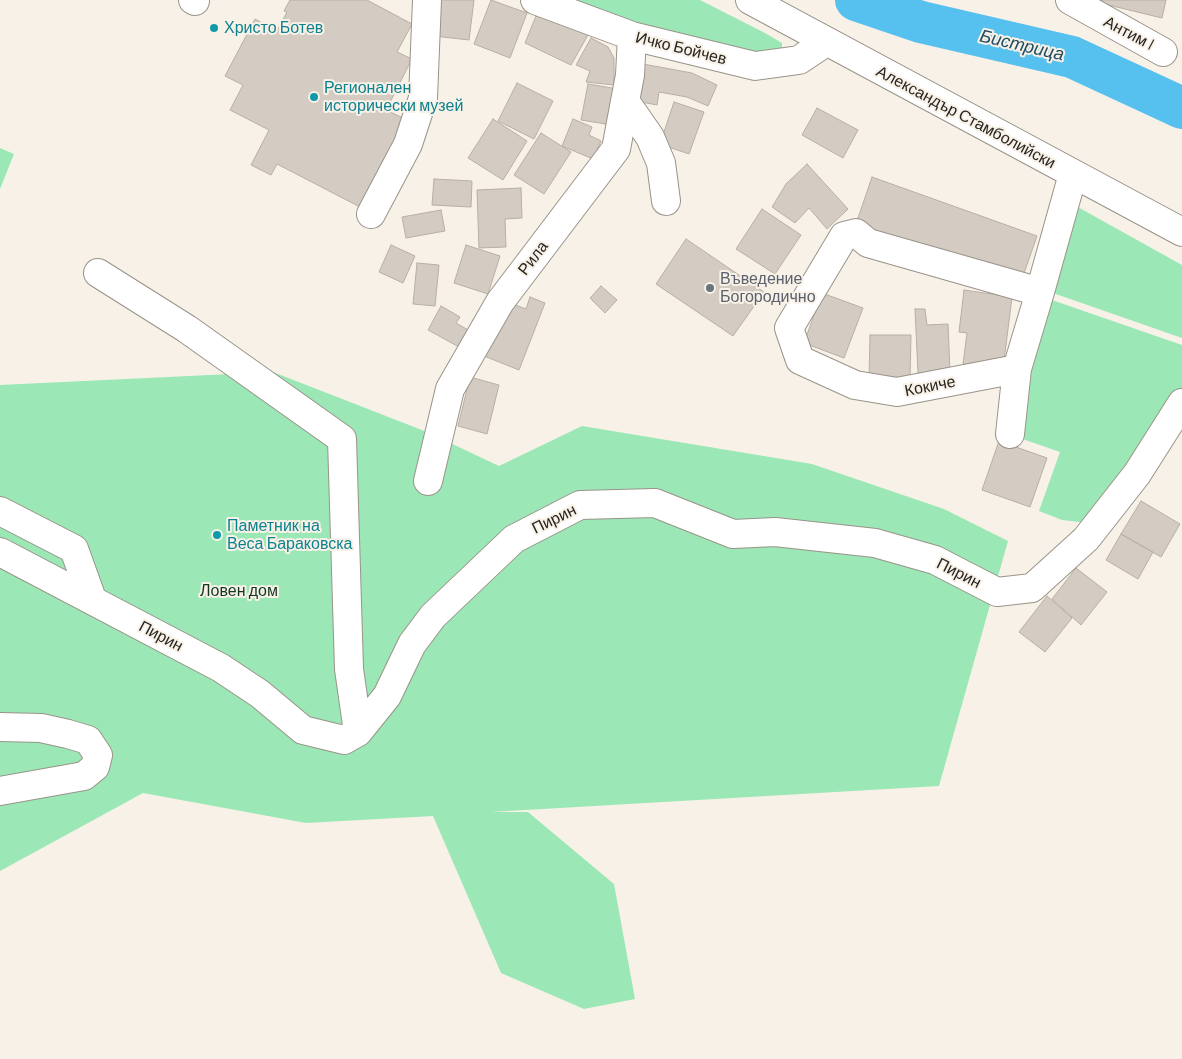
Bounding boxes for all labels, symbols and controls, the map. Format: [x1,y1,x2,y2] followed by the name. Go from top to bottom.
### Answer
[1101,12,1157,54] street label: Антим I
[224,18,323,38] place label: Христо Ботев
[208,22,220,34] marker: Христо Ботев
[978,25,1066,65] water label: Бистрица
[633,27,729,69] street label: Ичко Бойчев
[873,62,1059,172] street label: Александър Стамболийски
[324,78,463,116] place label: Регионален исторически музей
[308,91,320,103] marker: Регионален исторически музей
[514,237,552,279] street label: Рила
[720,269,816,307] place label: Въведение Богородично
[704,282,716,294] marker: Въведение Богородично
[903,372,957,400] street label: Кокиче
[529,500,579,538] street label: Пирин
[227,516,353,554] place label: Паметник на Веса Бараковска
[211,529,223,541] marker: Паметник на Веса Бараковска
[934,554,984,592] street label: Пирин
[200,581,278,601] park label: Ловен дом
[136,616,186,656] street label: Пирин

